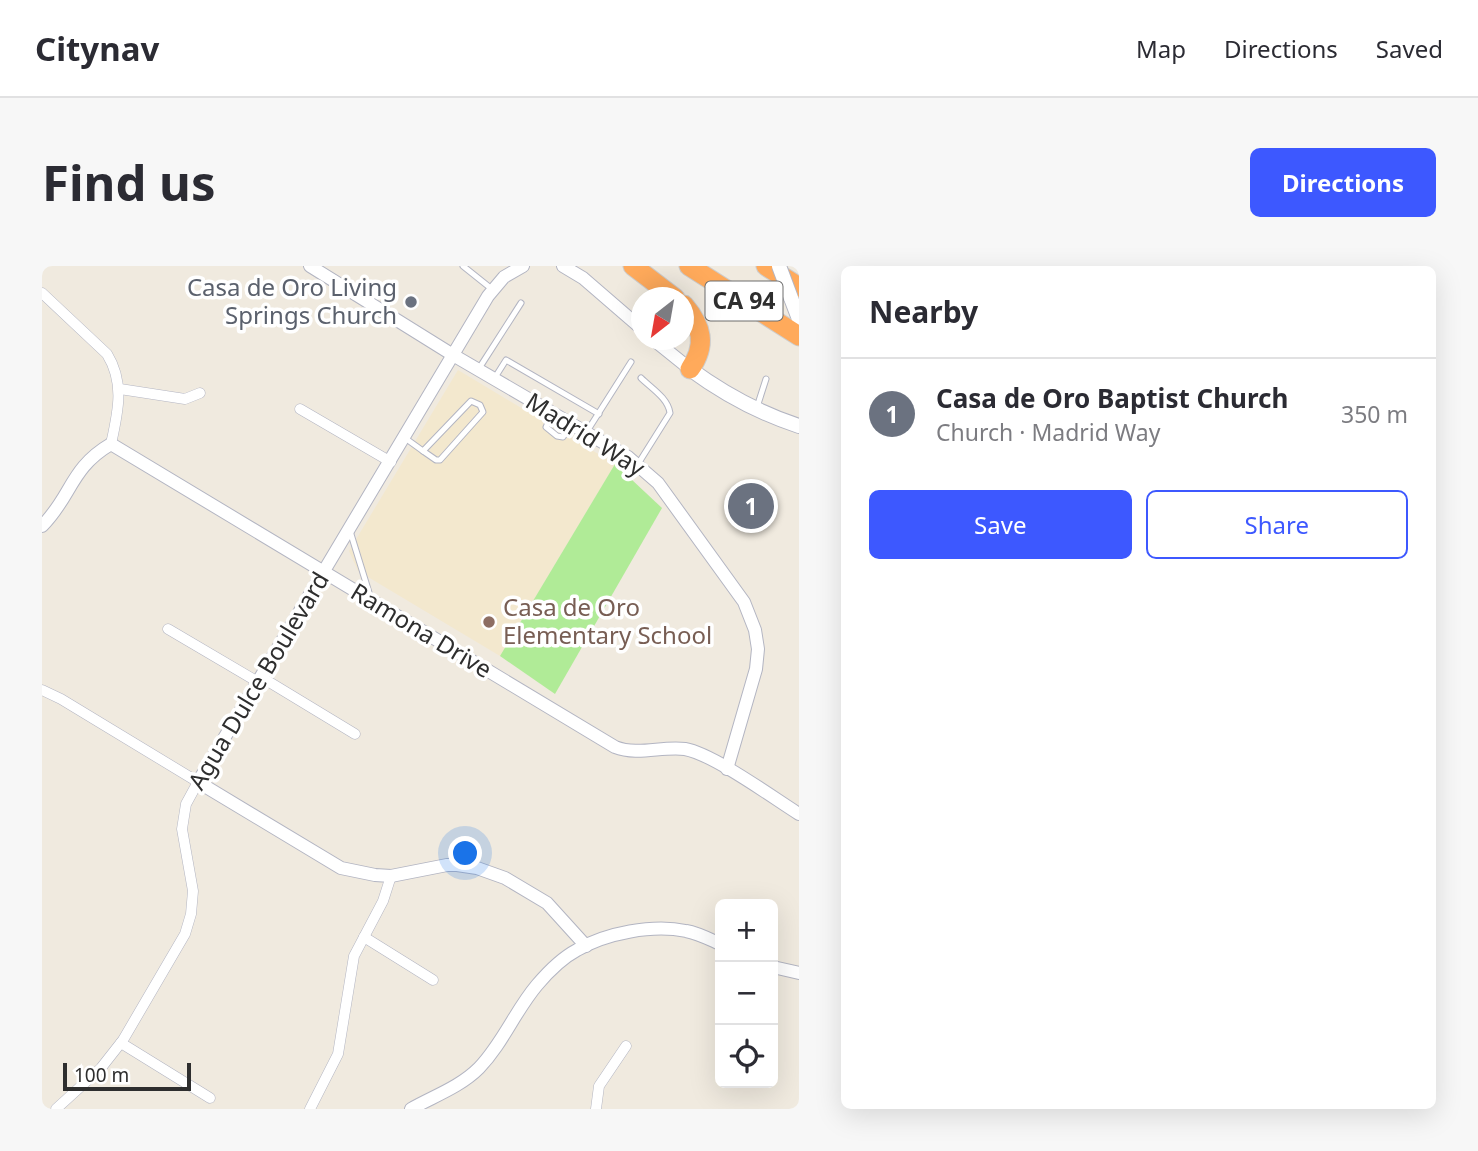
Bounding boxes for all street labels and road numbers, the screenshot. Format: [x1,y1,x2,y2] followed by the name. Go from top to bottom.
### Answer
[706,282,782,320] road number: CA 94
[520,384,652,484] street label: Madrid Way
[180,565,336,795] street label: Agua Dulce Boulevard
[345,575,499,685] street label: Ramona Drive

